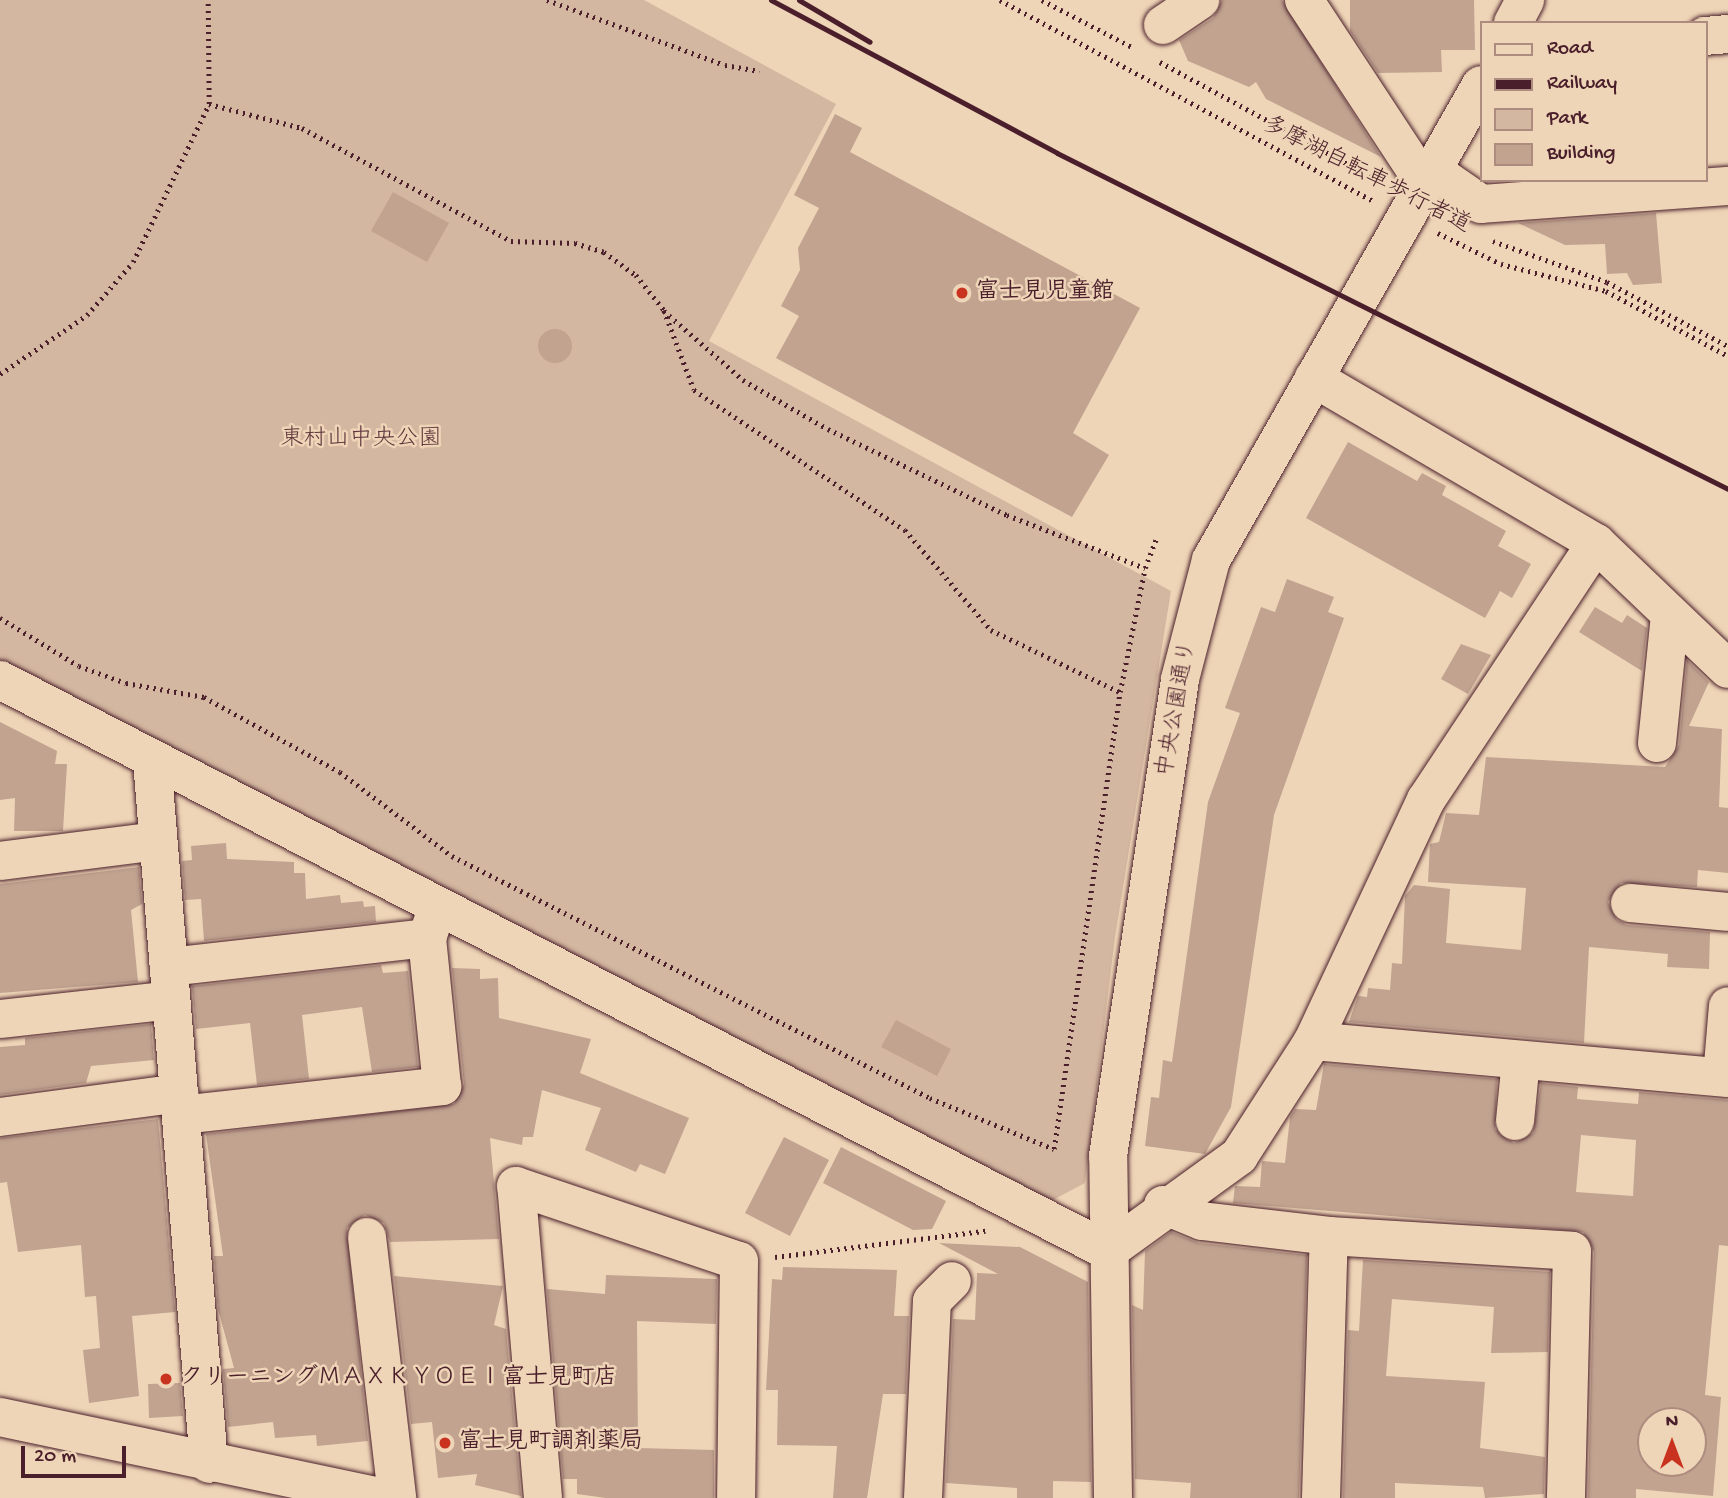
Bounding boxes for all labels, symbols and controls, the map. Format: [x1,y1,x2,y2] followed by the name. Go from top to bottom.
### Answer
[1480,21,1707,182] legend
[1547,37,1593,62] text: Road
[1547,72,1617,97] text: Railway
[1547,107,1587,132] text: Park
[1257,111,1475,241] street label: 多摩湖自転車歩行者道
[1547,142,1616,167] text: Building
[976,279,1114,307] place label: 富士見児童館
[954,285,970,301] marker: 富士見児童館
[281,426,441,454] park label: 東村山中央公園
[1152,639,1204,779] street label: 中央公園通り
[180,1365,617,1393] place label: クリーニングＭＡＸＫＹＯＥＩ富士見町店
[158,1371,174,1387] marker: クリーニングＭＡＸＫＹＯＥＩ富士見町店
[1637,1407,1707,1477] north arrow
[1666,1411,1678,1434] text: N
[459,1429,643,1457] place label: 富士見町調剤薬局
[24,1432,130,1476] scale bar
[437,1435,453,1451] marker: 富士見町調剤薬局
[34,1445,76,1470] text: 20 m

